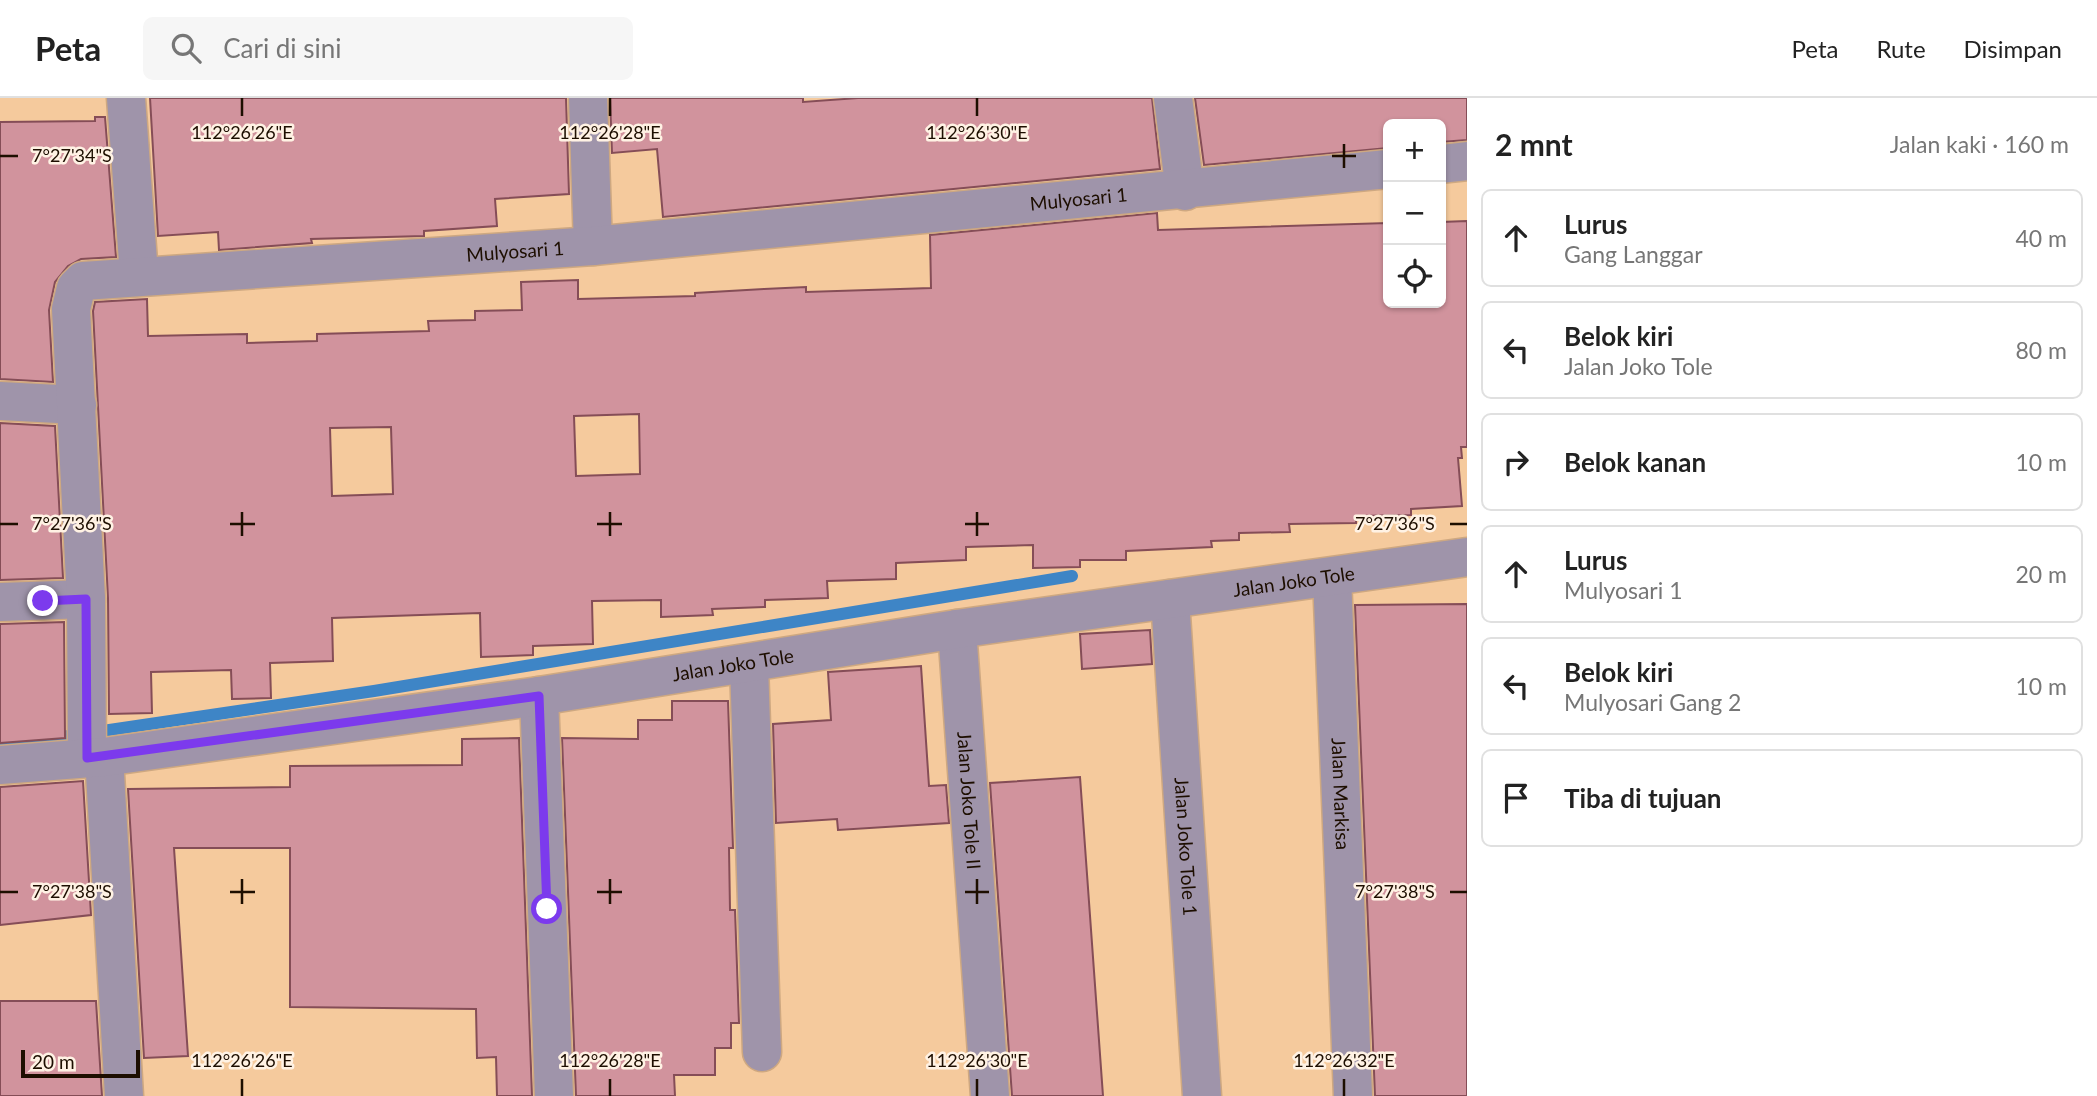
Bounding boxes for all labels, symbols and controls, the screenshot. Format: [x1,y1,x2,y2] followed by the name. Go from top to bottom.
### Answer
[143,17,633,80] search box
[35,28,101,68] text: Peta
[167,29,205,67] icon: search
[223,32,342,64] text: Cari di sini
[1792,34,1838,63] text: Peta
[1876,34,1926,63] text: Rute
[1964,34,2062,63] text: Disimpan
[1383,119,1446,308] map controls
[1383,119,1446,182] button: +
[191,121,293,143] text: 112°26'26"E
[559,121,661,143] text: 112°26'28"E
[926,121,1028,143] text: 112°26'30"E
[1495,126,1573,162] text: 2 mnt
[1890,130,2069,158] text: Jalan kaki · 160 m
[32,144,112,166] text: 7°27'34"S
[1029,182,1128,215] street label: Mulyosari 1
[1383,182,1446,245] button: −
[1564,208,1627,240] text: Lurus
[1497,219,1535,257] icon: ahead
[2016,224,2067,252] text: 40 m
[465,236,565,266] street label: Mulyosari 1
[1564,240,1703,268] text: Gang Langgar
[1383,245,1446,308] button: locate
[1564,320,1673,352] text: Belok kiri
[1497,331,1535,369] icon: left
[2016,336,2067,364] text: 80 m
[1564,352,1713,380] text: Jalan Joko Tole
[1497,443,1535,481] icon: right
[1564,446,1706,478] text: Belok kanan
[2016,448,2067,476] text: 10 m
[32,512,112,534] text: 7°27'36"S
[1355,512,1435,534] text: 7°27'36"S
[1564,544,1627,576] text: Lurus
[1497,555,1535,593] icon: ahead
[2016,560,2067,588] text: 20 m
[1231,561,1356,601] street label: Jalan Joko Tole
[1564,576,1682,604] text: Mulyosari 1
[27,585,58,616] route end
[670,643,795,685] street label: Jalan Joko Tole
[1564,656,1673,688] text: Belok kiri
[1497,667,1535,705] icon: left
[2016,672,2067,700] text: 10 m
[1564,688,1741,716] text: Mulyosari Gang 2
[953,731,986,870] street label: Jalan Joko Tole II
[1328,737,1355,850] street label: Jalan Markisa
[1170,776,1202,916] street label: Jalan Joko Tole 1
[1497,779,1535,817] icon: arrive
[1564,782,1722,814] text: Tiba di tujuan
[32,880,112,902] text: 7°27'38"S
[1355,880,1435,902] text: 7°27'38"S
[531,893,562,924] route start
[21,1047,140,1079] scale bar
[191,1049,293,1071] text: 112°26'26"E
[559,1049,661,1071] text: 112°26'28"E
[926,1049,1028,1071] text: 112°26'30"E
[1293,1049,1395,1071] text: 112°26'32"E
[32,1050,75,1073] text: 20 m

